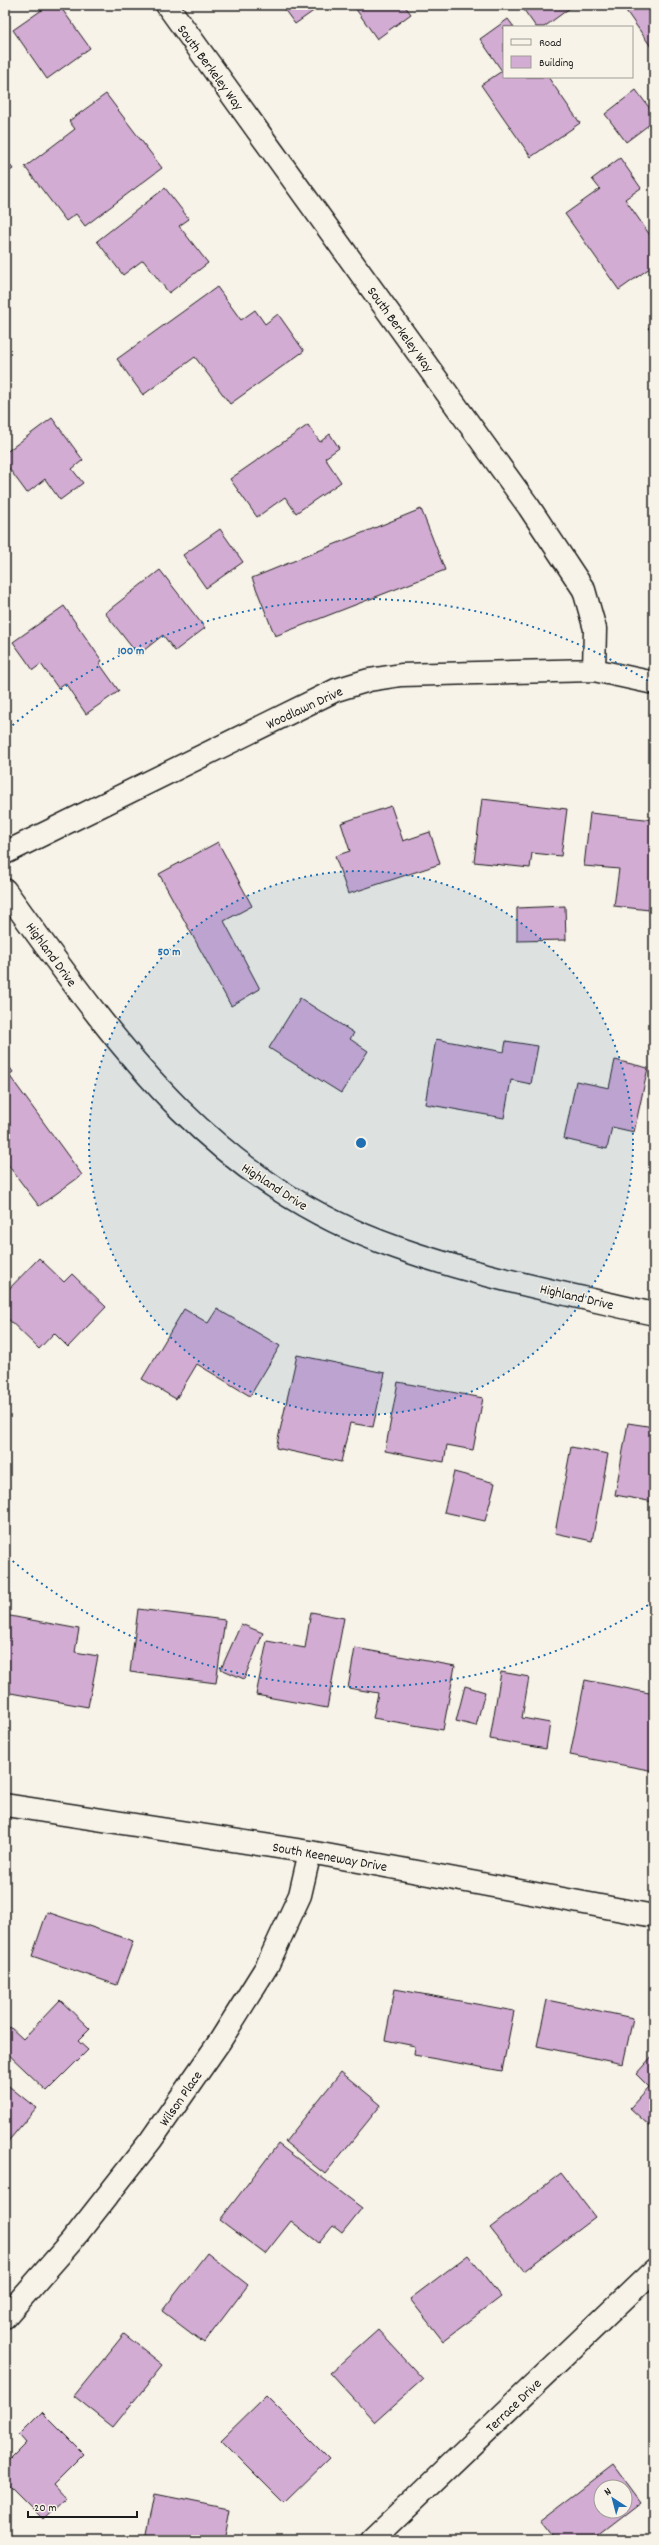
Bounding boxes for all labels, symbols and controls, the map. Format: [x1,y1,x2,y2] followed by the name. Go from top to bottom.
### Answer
[171,21,248,115] street label: South Berkeley Way
[503,26,633,78] legend
[539,35,561,52] text: Road
[539,55,574,72] text: Building
[361,283,438,377] street label: South Berkeley Way
[118,643,144,660] text: 100 m
[263,682,347,735] street label: Woodlawn Drive
[20,919,81,992] street label: Highland Drive
[157,944,181,961] text: 50 m
[354,1136,368,1150] centre of rings
[237,1159,311,1217] street label: Highland Drive
[538,1280,616,1316] street label: Highland Drive
[271,1838,389,1878] street label: South Keeneway Drive
[155,2067,208,2131] street label: Wilson Place
[482,2375,547,2438] street label: Terrace Drive
[593,2479,633,2519] north arrow
[601,2484,616,2501] text: N
[28,2493,137,2519] scale bar
[34,2500,57,2517] text: 20 m

